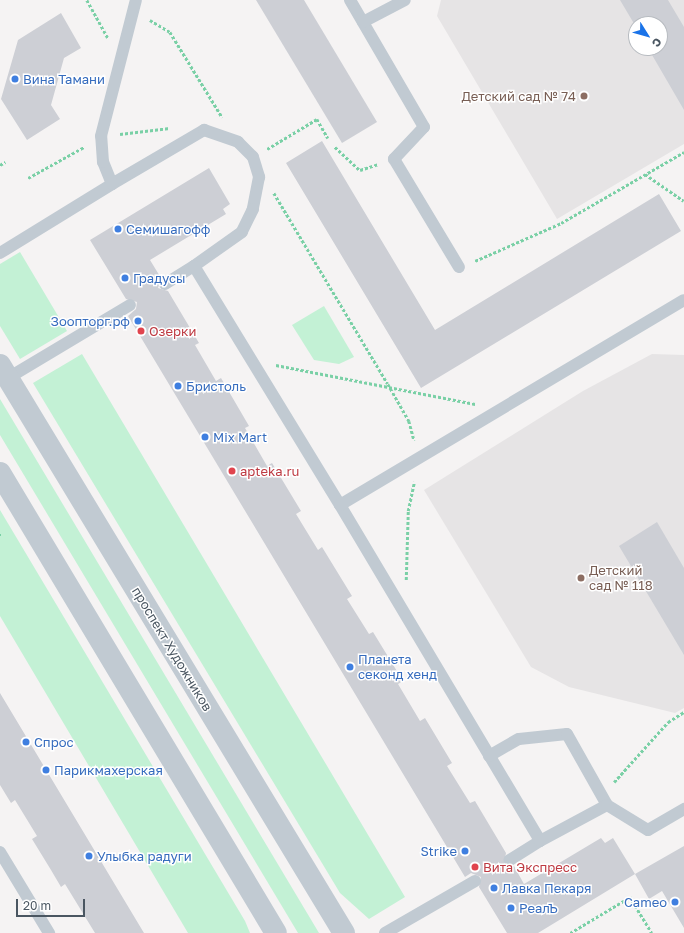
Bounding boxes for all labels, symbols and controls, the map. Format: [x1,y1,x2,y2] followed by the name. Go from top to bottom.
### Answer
[628,16,668,56] north arrow
[650,36,665,50] text: С
[23,71,105,87] place label: Вина Тамани
[10,74,20,84] marker: Вина Тамани
[461,88,576,104] place label: Детский сад № 74
[579,91,589,101] marker: Детский сад № 74
[126,221,210,237] place label: Семишагофф
[113,224,123,234] marker: Семишагофф
[133,270,186,286] place label: Градусы
[120,273,130,283] marker: Градусы
[51,313,130,329] place label: Зоопторг.рф
[133,316,143,326] marker: Зоопторг.рф
[149,323,196,339] place label: Озерки
[136,326,146,336] marker: Озерки
[186,378,246,394] place label: Бристоль
[173,381,183,391] marker: Бристоль
[213,429,267,445] place label: Mix Mart
[200,432,210,442] marker: Mix Mart
[240,463,299,479] place label: apteka.ru
[227,466,237,476] marker: apteka.ru
[589,563,653,594] place label: Детский сад № 118
[576,573,586,583] marker: Детский сад № 118
[129,584,215,714] street label: проспект Художников
[358,652,437,683] place label: Планета секонд хенд
[345,662,355,672] marker: Планета секонд хенд
[34,734,74,750] place label: Спрос
[21,737,31,747] marker: Спрос
[54,762,163,778] place label: Парикмахерская
[41,765,51,775] marker: Парикмахерская
[421,843,457,859] place label: Strike
[460,846,470,856] marker: Strike
[97,848,192,864] place label: Улыбка радуги
[84,851,94,861] marker: Улыбка радуги
[483,859,577,875] place label: Вита Экспресс
[470,862,480,872] marker: Вита Экспресс
[502,880,591,896] place label: Лавка Пекаря
[489,883,499,893] marker: Лавка Пекаря
[18,891,87,917] scale bar
[624,894,667,910] place label: Cameo
[670,897,680,907] marker: Cameo
[23,898,51,913] text: 20 m
[519,900,558,916] place label: РеалЪ
[506,903,516,913] marker: РеалЪ

